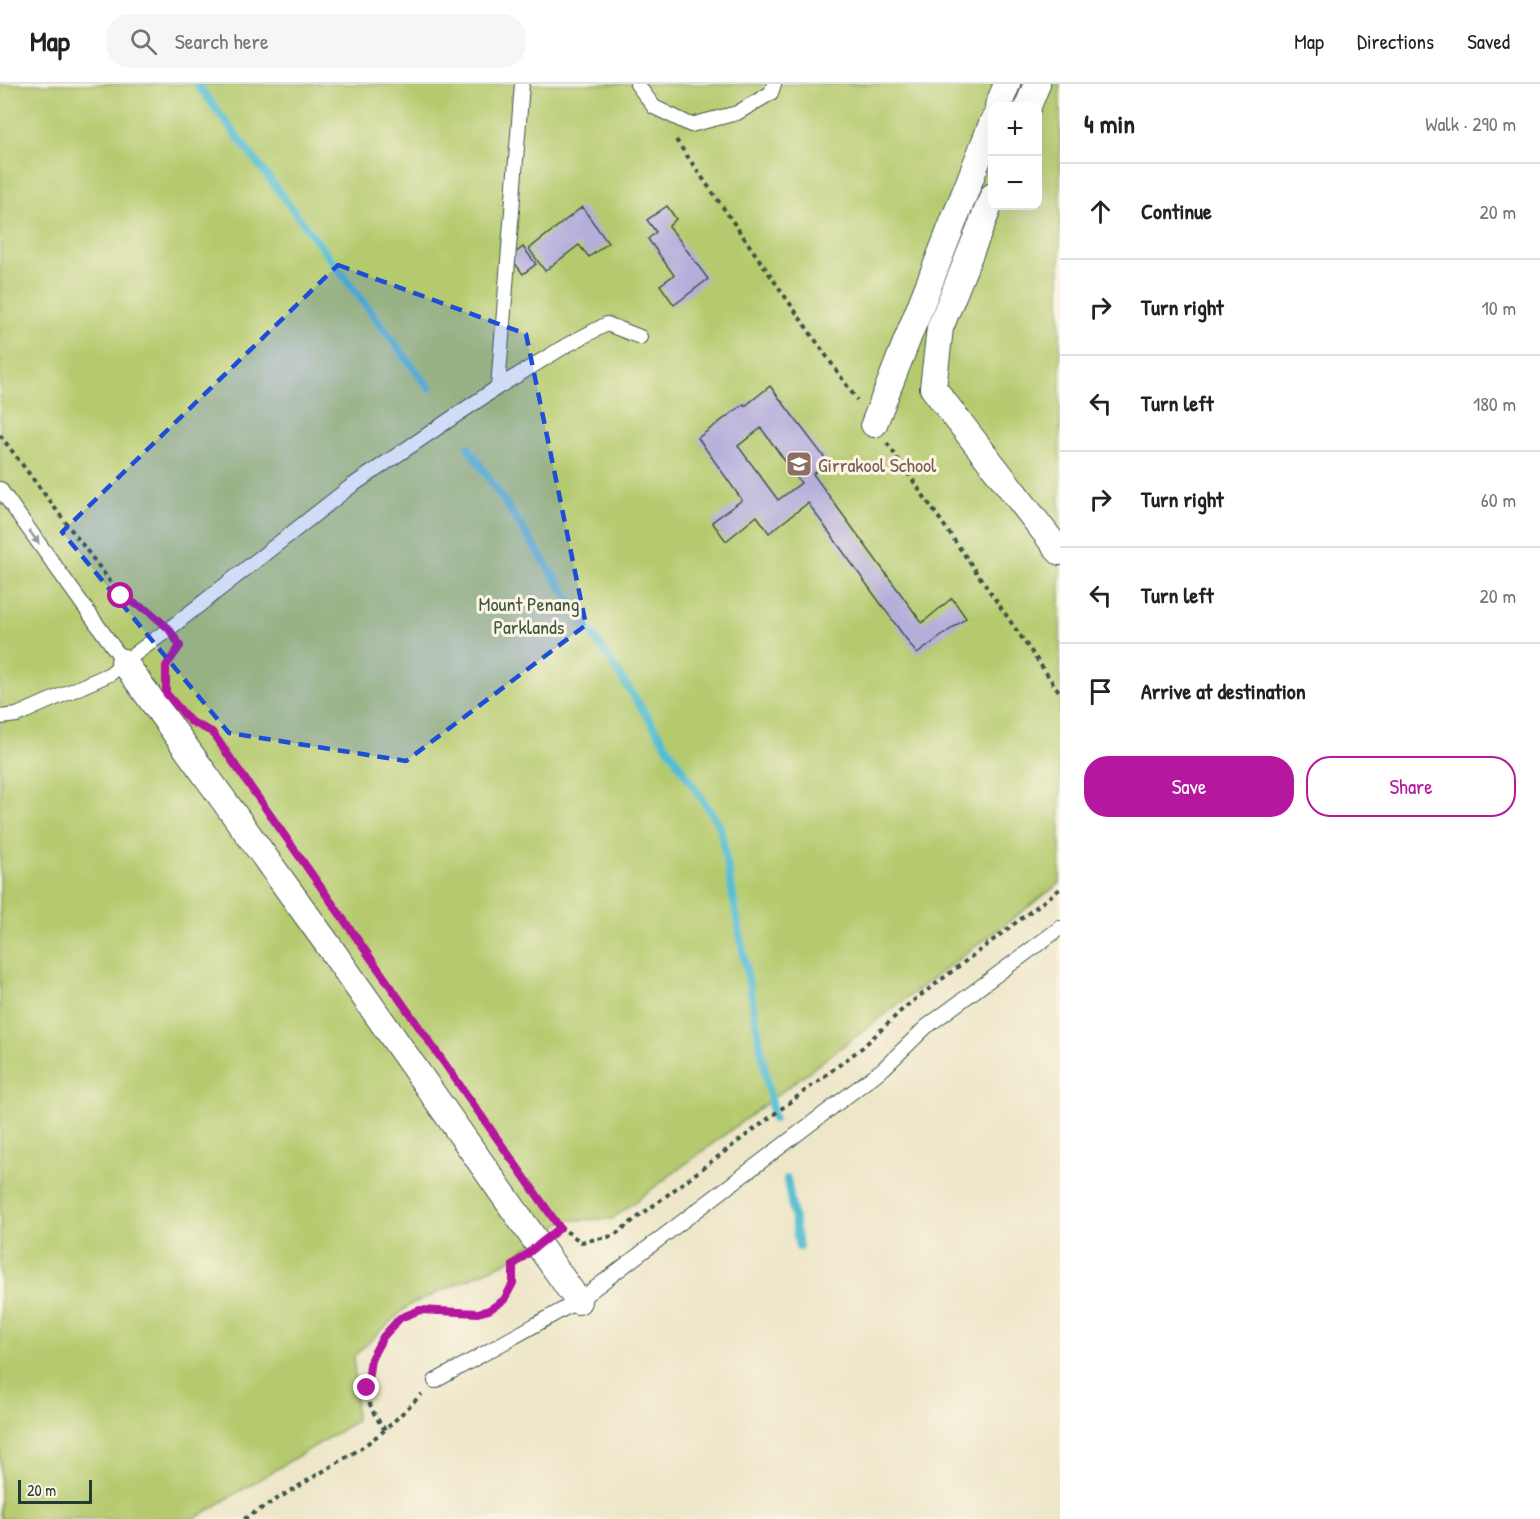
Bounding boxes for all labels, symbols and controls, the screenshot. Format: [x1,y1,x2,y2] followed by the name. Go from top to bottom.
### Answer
[106,14,526,68] search box
[30,22,70,60] text: Map
[127,25,160,58] icon: search
[175,26,269,56] text: Search here
[1294,27,1324,56] text: Map
[1357,27,1434,56] text: Directions
[1467,27,1510,56] text: Saved
[988,102,1042,210] map controls
[988,102,1042,156] button: +
[1084,106,1135,141] text: 4 min
[1425,110,1516,137] text: Walk · 290 m
[988,156,1042,210] button: −
[1084,195,1117,228] icon: ahead
[1141,196,1212,226] text: Continue
[1479,198,1516,225] text: 20 m
[1084,291,1117,324] icon: right
[1141,292,1224,322] text: Turn right
[1482,294,1516,321] text: 10 m
[1084,387,1117,420] icon: left
[1141,388,1214,418] text: Turn left
[1473,390,1516,417] text: 180 m
[784,449,814,479] school or university icon: Girrakool School
[818,451,937,478] place label: Girrakool School
[1084,483,1117,516] icon: right
[1141,484,1224,514] text: Turn right
[1481,486,1516,513] text: 60 m
[28,528,40,544] one-way arrow
[1084,579,1117,612] icon: left
[1141,580,1214,610] text: Turn left
[107,582,133,608] route start
[1479,582,1516,609] text: 20 m
[479,590,580,640] park label: Mount Penang Parklands
[1084,675,1117,708] icon: arrive
[1141,676,1306,706] text: Arrive at destination
[1084,756,1294,817] button: Save
[1306,756,1516,817] button: Share
[353,1374,379,1400] route end
[18,1477,92,1504] scale bar
[27,1479,56,1501] text: 20 m

